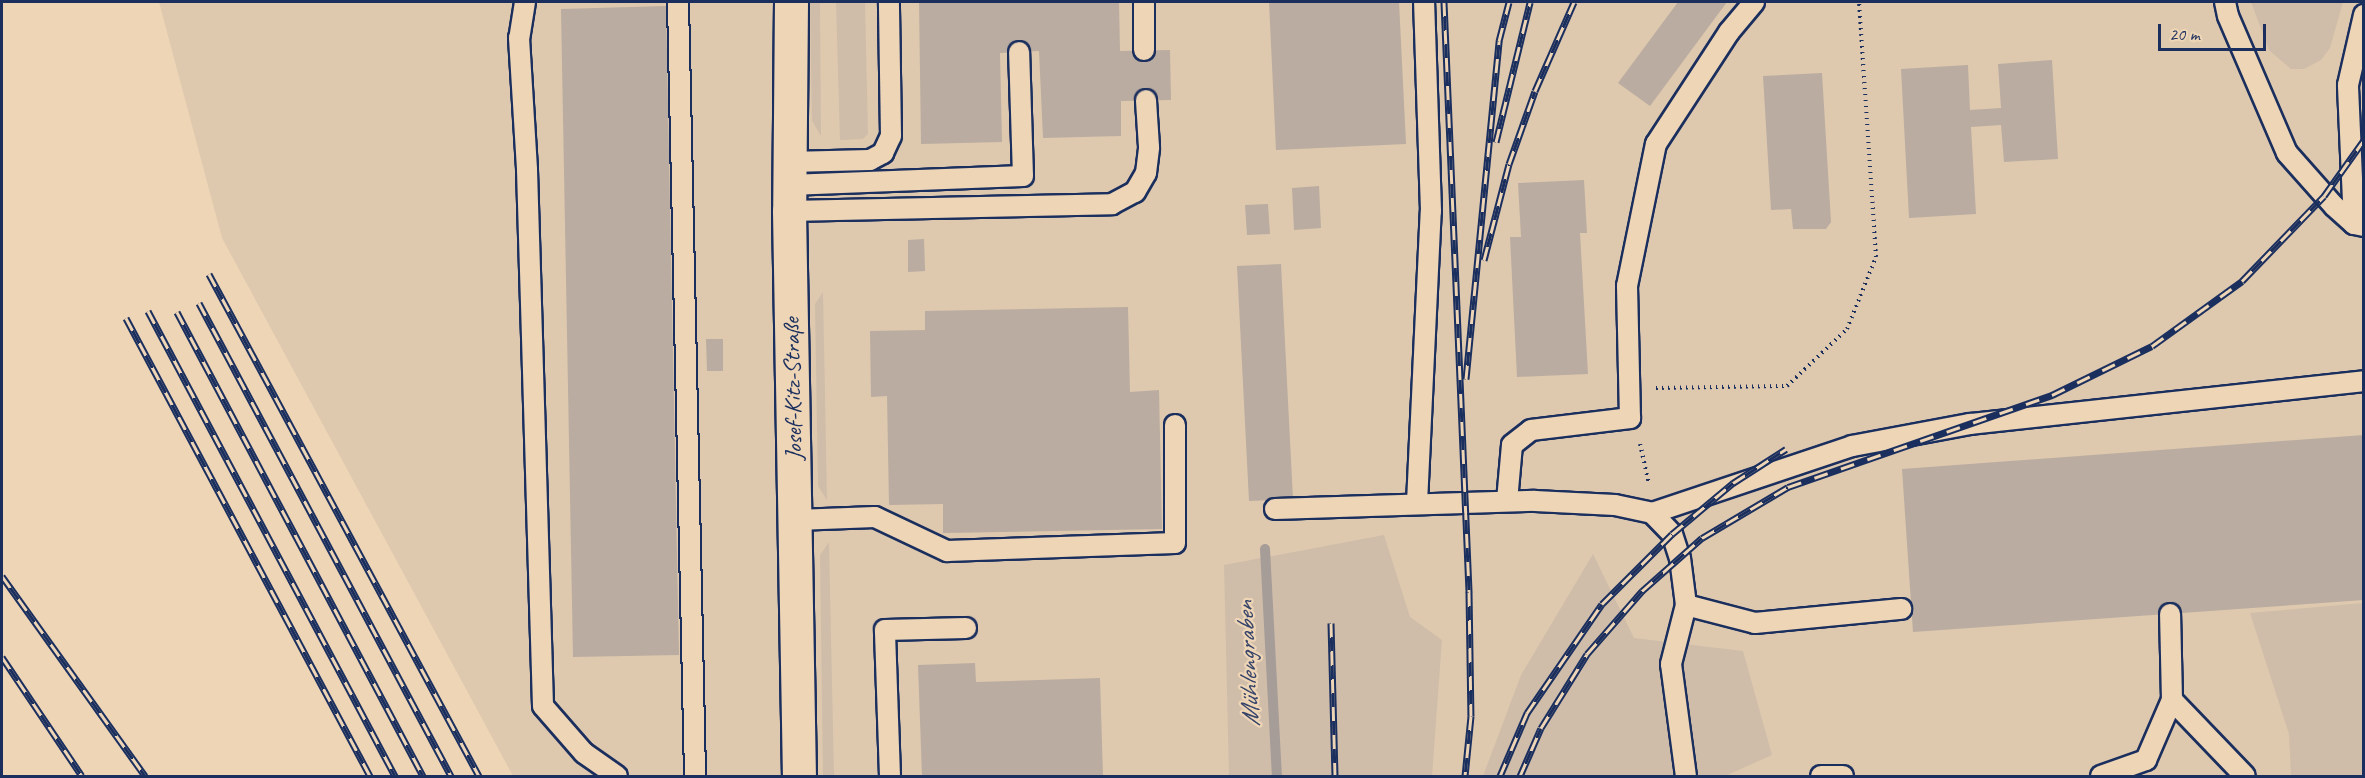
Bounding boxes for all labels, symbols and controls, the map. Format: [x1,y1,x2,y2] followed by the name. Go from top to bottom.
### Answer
[2161,12,2269,50] scale bar
[2169,23,2200,45] text: 20 m
[777,317,809,461] street label: Josef-Kitz-Straße
[1229,601,1267,727] water label: Mühlengraben

